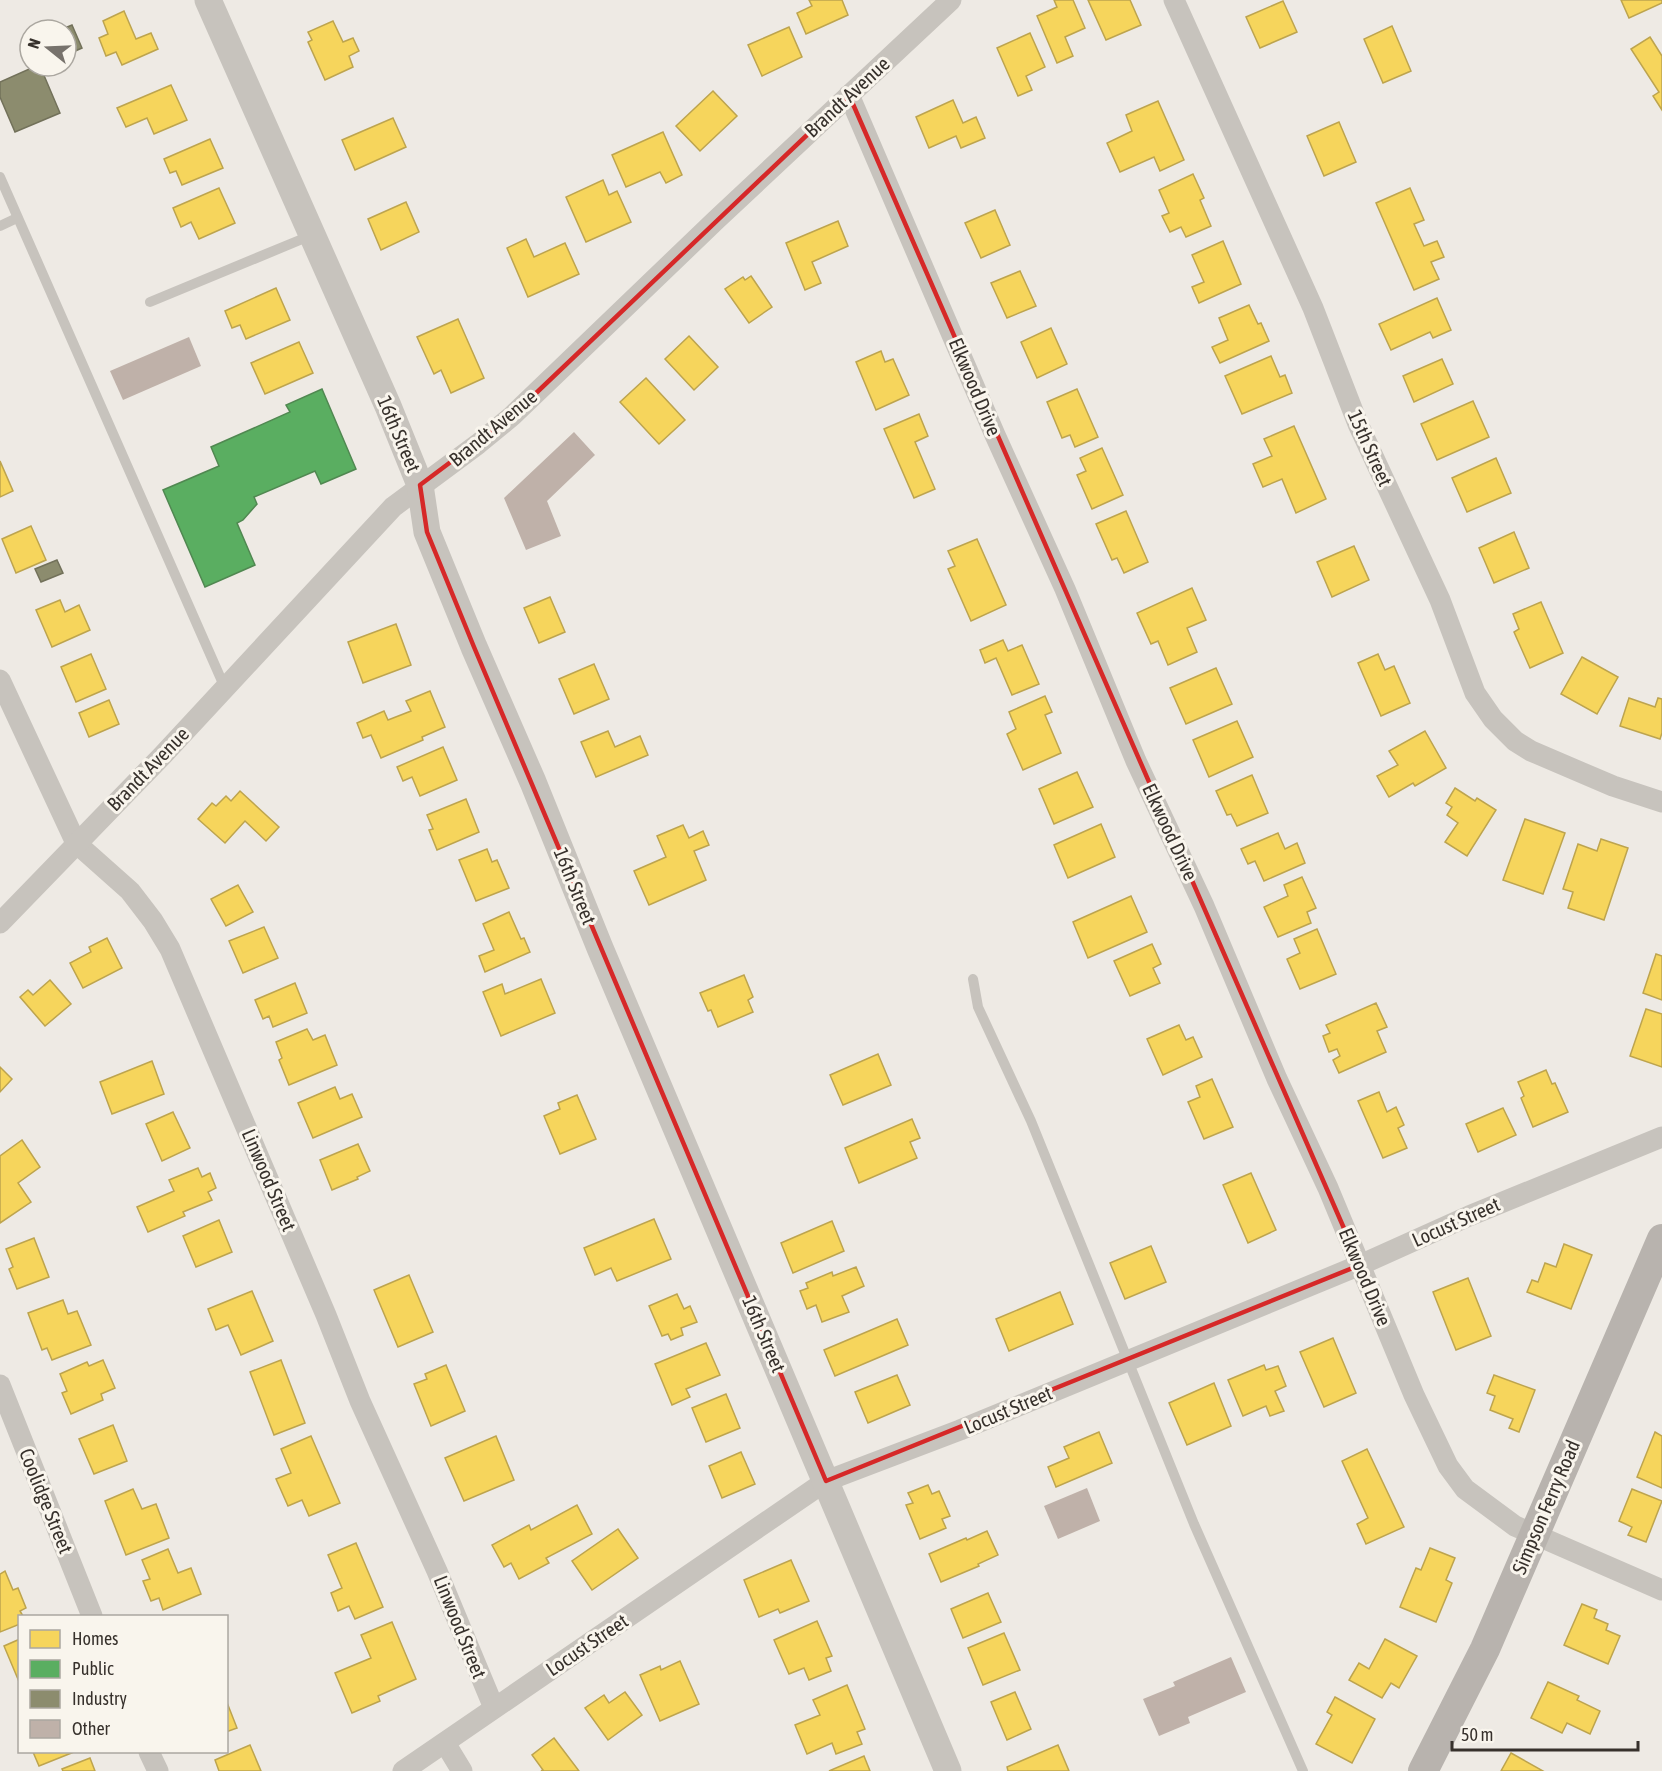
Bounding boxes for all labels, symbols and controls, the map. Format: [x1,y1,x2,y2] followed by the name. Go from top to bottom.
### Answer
[18,18,78,78] north arrow
[24,36,44,51] text: N
[800,52,894,142] street label: Brandt Avenue
[945,334,1006,439] street label: Elkwood Drive
[444,384,541,471] street label: Brandt Avenue
[373,392,426,476] street label: 16th Street
[1344,406,1398,490] street label: 15th Street
[102,722,193,815] street label: Brandt Avenue
[1138,780,1203,884] street label: Elkwood Drive
[550,844,601,928] street label: 16th Street
[238,1125,301,1235] street label: Linwood Street
[1408,1192,1503,1251] street label: Locust Street
[1335,1224,1396,1329] street label: Elkwood Drive
[738,1292,791,1376] street label: 16th Street
[960,1381,1056,1438] street label: Locust Street
[1507,1436,1584,1577] street label: Simpson Ferry Road
[15,1445,78,1557] street label: Coolidge Street
[429,1572,492,1682] street label: Linwood Street
[541,1609,632,1680] street label: Locust Street
[18,1615,228,1753] legend
[72,1628,118,1649] text: Homes
[72,1658,114,1679] text: Public
[72,1688,127,1709] text: Industry
[1452,1714,1638,1752] scale bar
[72,1718,111,1739] text: Other
[1461,1724,1493,1745] text: 50 m

